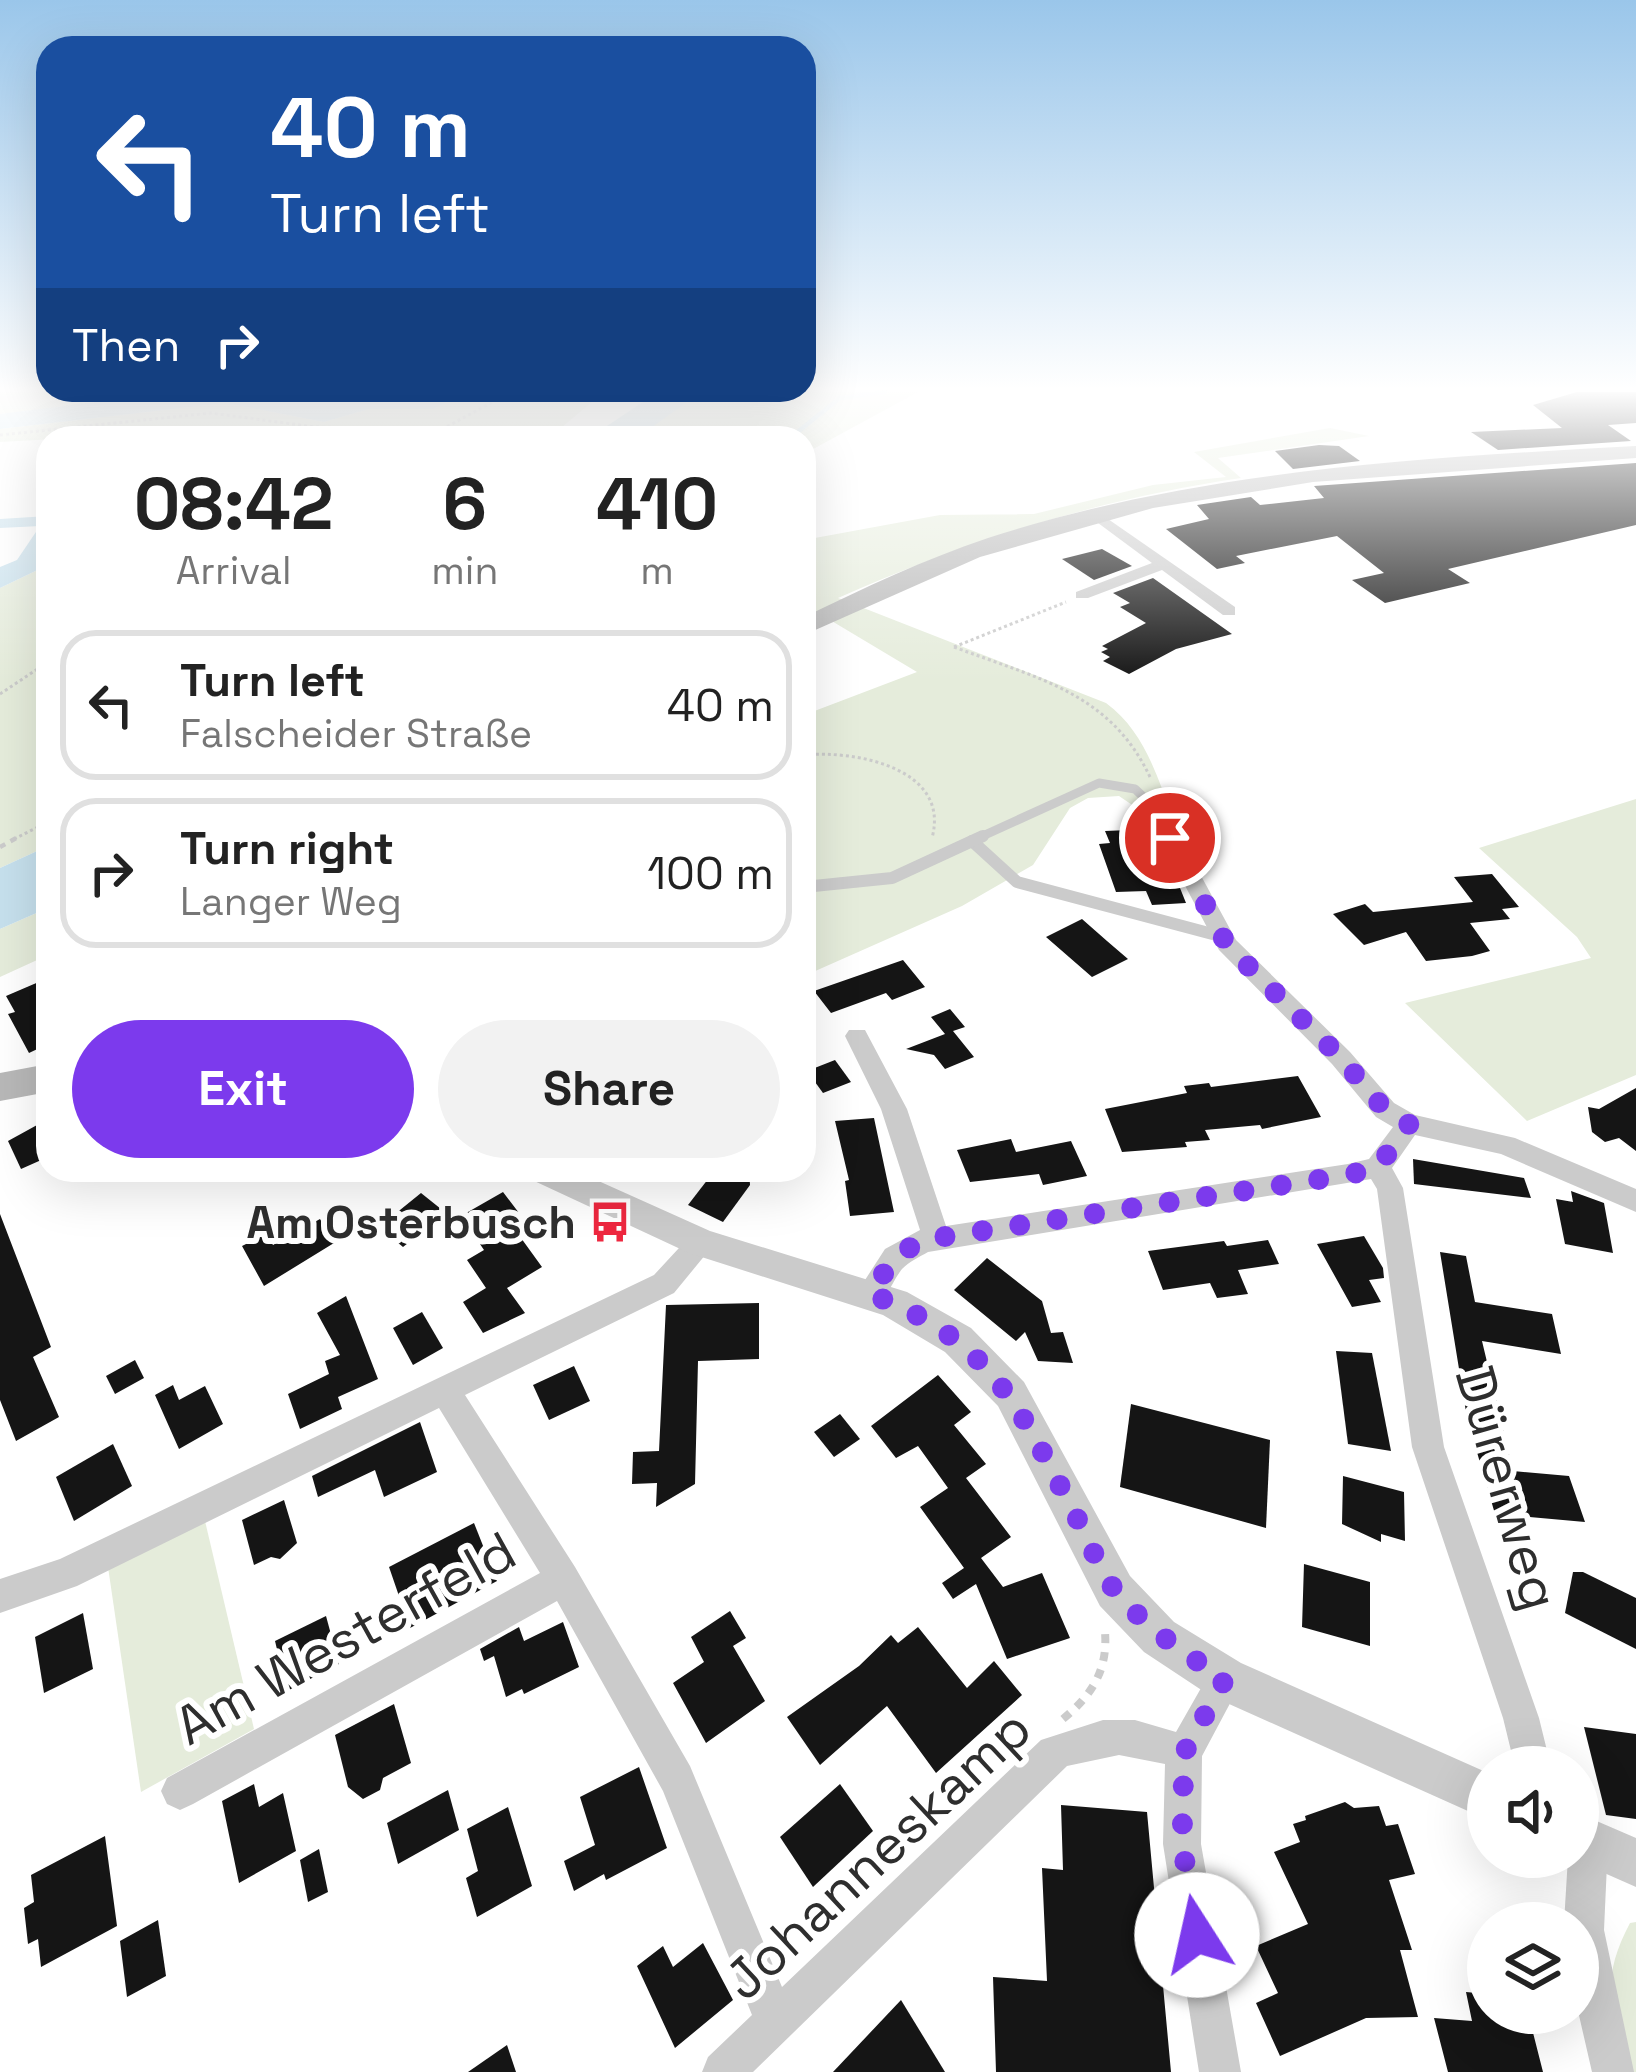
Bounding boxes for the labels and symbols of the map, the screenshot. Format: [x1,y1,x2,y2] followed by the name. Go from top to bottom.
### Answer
[1119,787,1221,889] pin
[246,1194,576,1251] place label: Am Osterbusch
[587,1199,633,1245] bus stop icon: Am Osterbusch
[1440,1359,1575,1618] street label: Dürerweg
[163,1516,528,1760] street label: Am Westerfeld
[709,1694,1045,2014] street label: Johanneskamp
[1134,1872,1260,1998] position arrow

